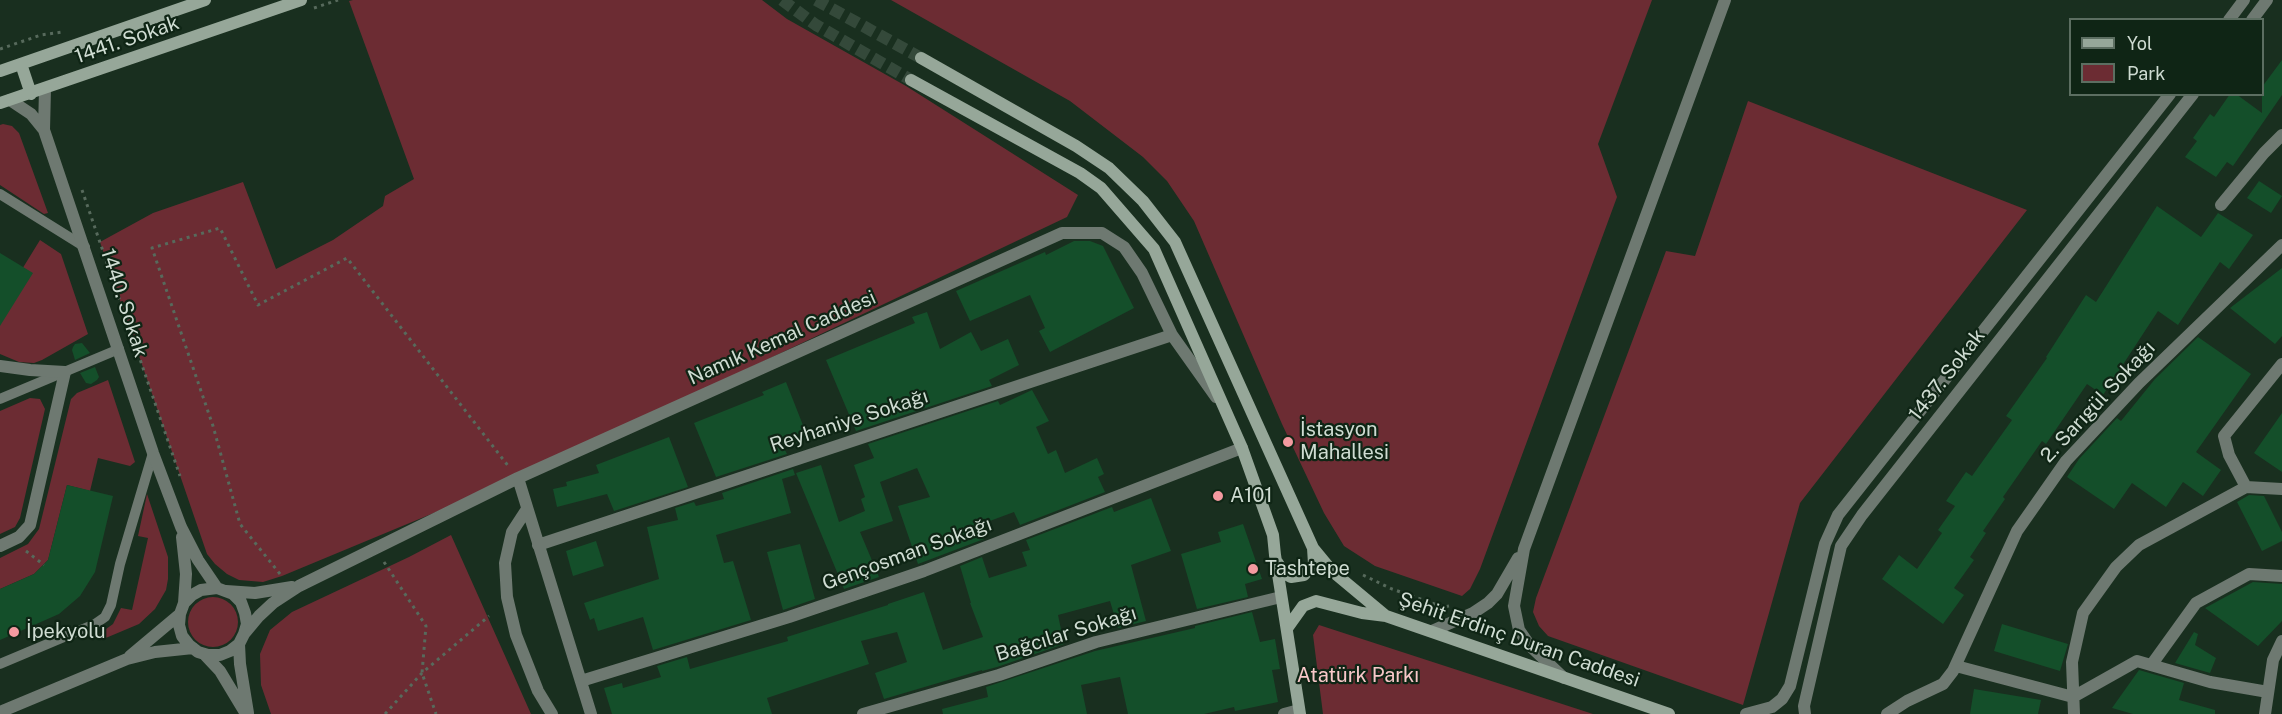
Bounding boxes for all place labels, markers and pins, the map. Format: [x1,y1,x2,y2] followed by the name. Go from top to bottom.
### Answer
[1300,418,1389,465] place label: İstasyon Mahallesi
[1281,435,1295,449] marker: İstasyon Mahallesi
[1230,484,1273,508] place label: A101
[1211,489,1225,503] marker: A101
[1265,557,1350,581] place label: Tashtepe
[1246,562,1260,576] marker: Tashtepe
[26,620,106,644] place label: İpekyolu
[7,625,21,639] marker: İpekyolu

